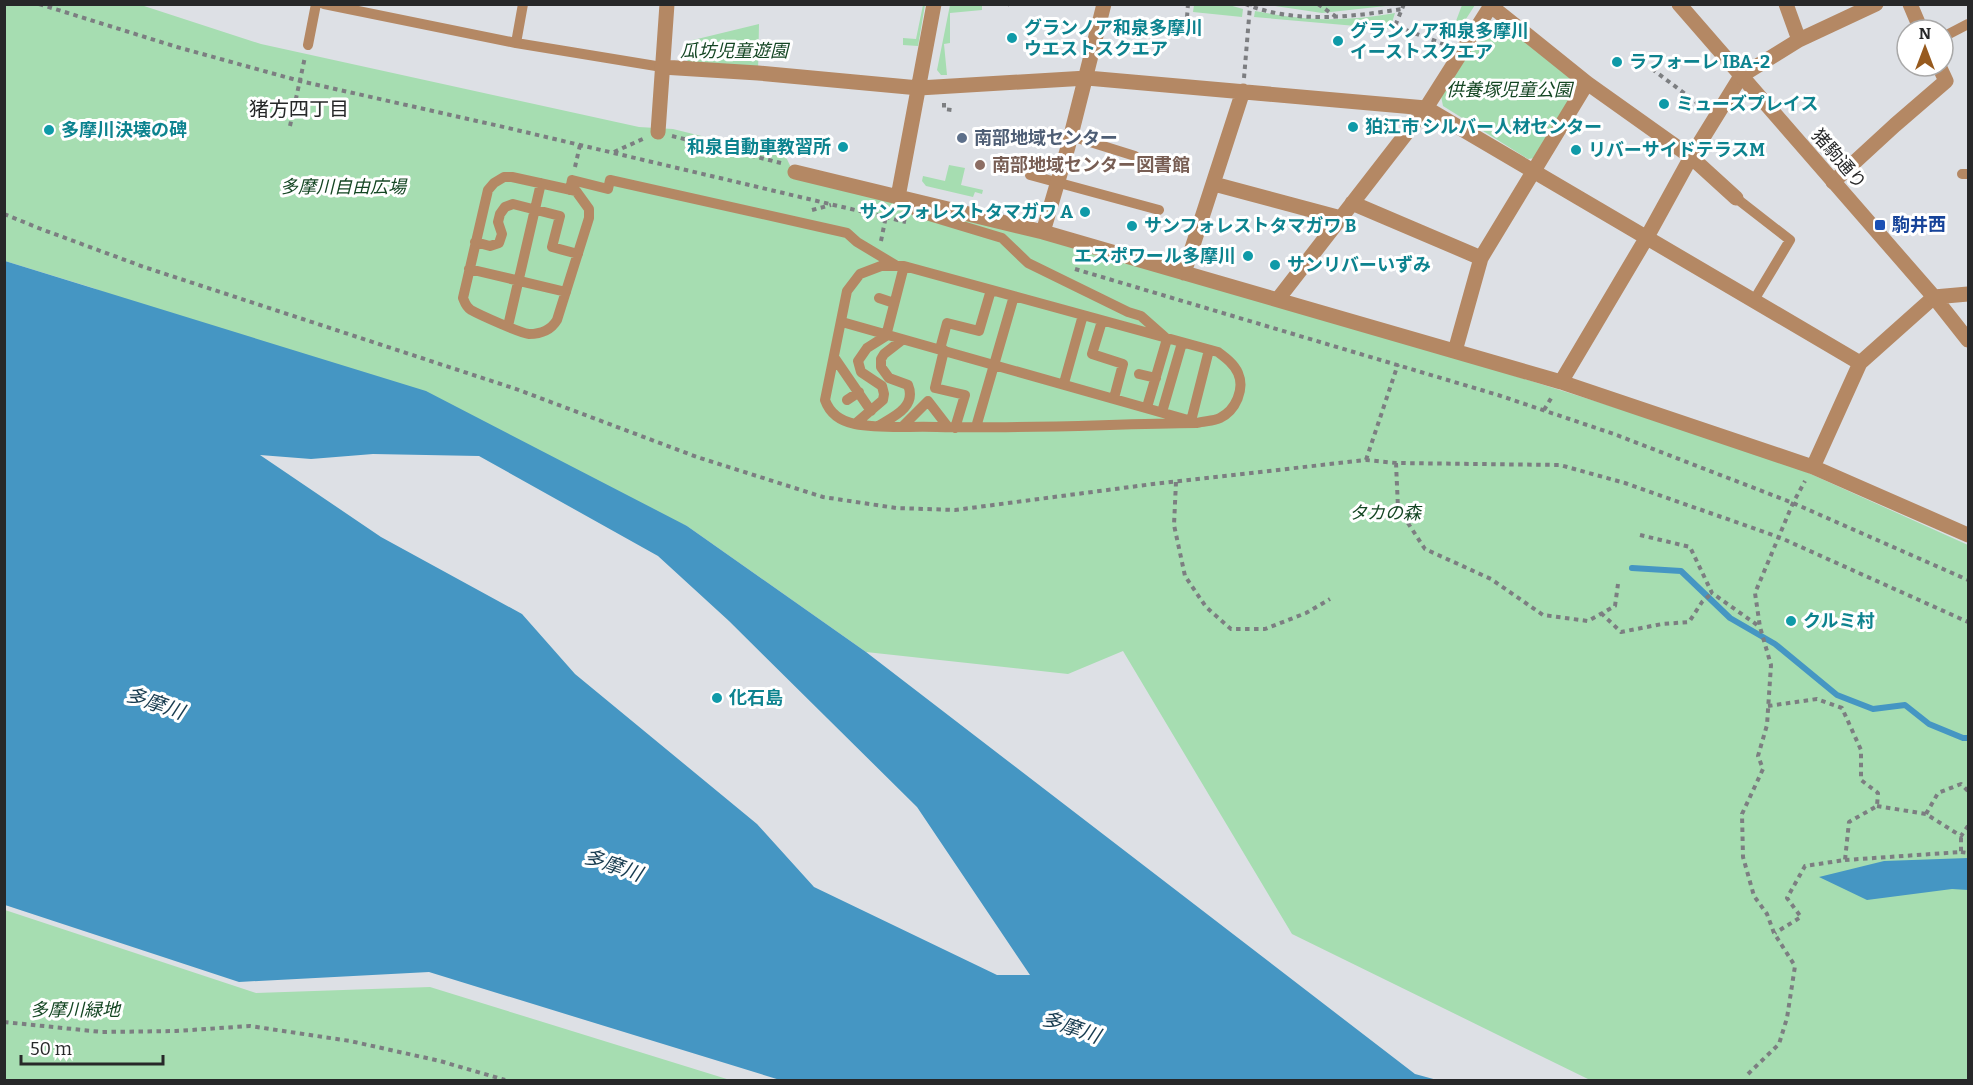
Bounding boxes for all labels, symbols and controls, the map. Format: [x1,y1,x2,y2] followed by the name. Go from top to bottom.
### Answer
[1024,17,1203,60] place label: グランノア和泉多摩川 ウエストスクエア
[1895,18,1955,78] north arrow
[1350,20,1529,63] place label: グランノア和泉多摩川 イーストスクエア
[1919,24,1931,43] text: N
[1005,31,1019,45] marker: グランノア和泉多摩川 ウエストスクエア
[1331,34,1345,48] marker: グランノア和泉多摩川 イーストスクエア
[680,40,791,62] park label: 瓜坊児童遊園
[1629,51,1770,73] place label: ラフォーレ IBA-2
[1610,55,1624,69] marker: ラフォーレ IBA-2
[1446,79,1575,101] park label: 供養塚児童公園
[1676,93,1819,115] place label: ミューズプレイス
[249,97,349,121] district label: 猪方四丁目
[1657,97,1671,111] marker: ミューズプレイス
[1365,116,1602,138] place label: 狛江市 シルバー人材センター
[61,119,187,141] place label: 多摩川決壊の碑
[1346,120,1360,134] marker: 狛江市 シルバー人材センター
[42,123,56,137] marker: 多摩川決壊の碑
[1807,125,1871,193] street label: 猪駒通り
[974,127,1118,149] place label: 南部地域センター
[955,131,969,145] marker: 南部地域センター
[687,136,831,158] place label: 和泉自動車教習所
[1588,139,1765,161] place label: リバーサイドテラスM
[836,140,850,154] marker: 和泉自動車教習所
[1569,143,1583,157] marker: リバーサイドテラスM
[992,154,1190,176] place label: 南部地域センター図書館
[973,158,987,172] marker: 南部地域センター図書館
[280,176,408,198] park label: 多摩川自由広場
[859,201,1073,223] place label: サンフォレストタマガワ A
[1078,205,1092,219] marker: サンフォレストタマガワ A
[1892,214,1946,236] place label: 駒井西
[1144,215,1356,237] place label: サンフォレストタマガワ B
[1873,218,1887,232] marker: 駒井西
[1125,219,1139,233] marker: サンフォレストタマガワ B
[1074,245,1236,267] place label: エスポワール多摩川
[1241,249,1255,263] marker: エスポワール多摩川
[1287,254,1431,276] place label: サンリバーいずみ
[1268,258,1282,272] marker: サンリバーいずみ
[1349,502,1423,524] park label: タカの森
[1803,610,1874,632] place label: クルミ村
[1784,614,1798,628] marker: クルミ村
[123,682,189,725] water label: 多摩川
[729,687,783,709] place label: 化石島
[710,691,724,705] marker: 化石島
[581,844,647,887] water label: 多摩川
[30,999,122,1021] park label: 多摩川緑地
[1039,1006,1105,1049] water label: 多摩川
[21,1028,164,1066] scale bar
[30,1038,72,1060] text: 50 m

